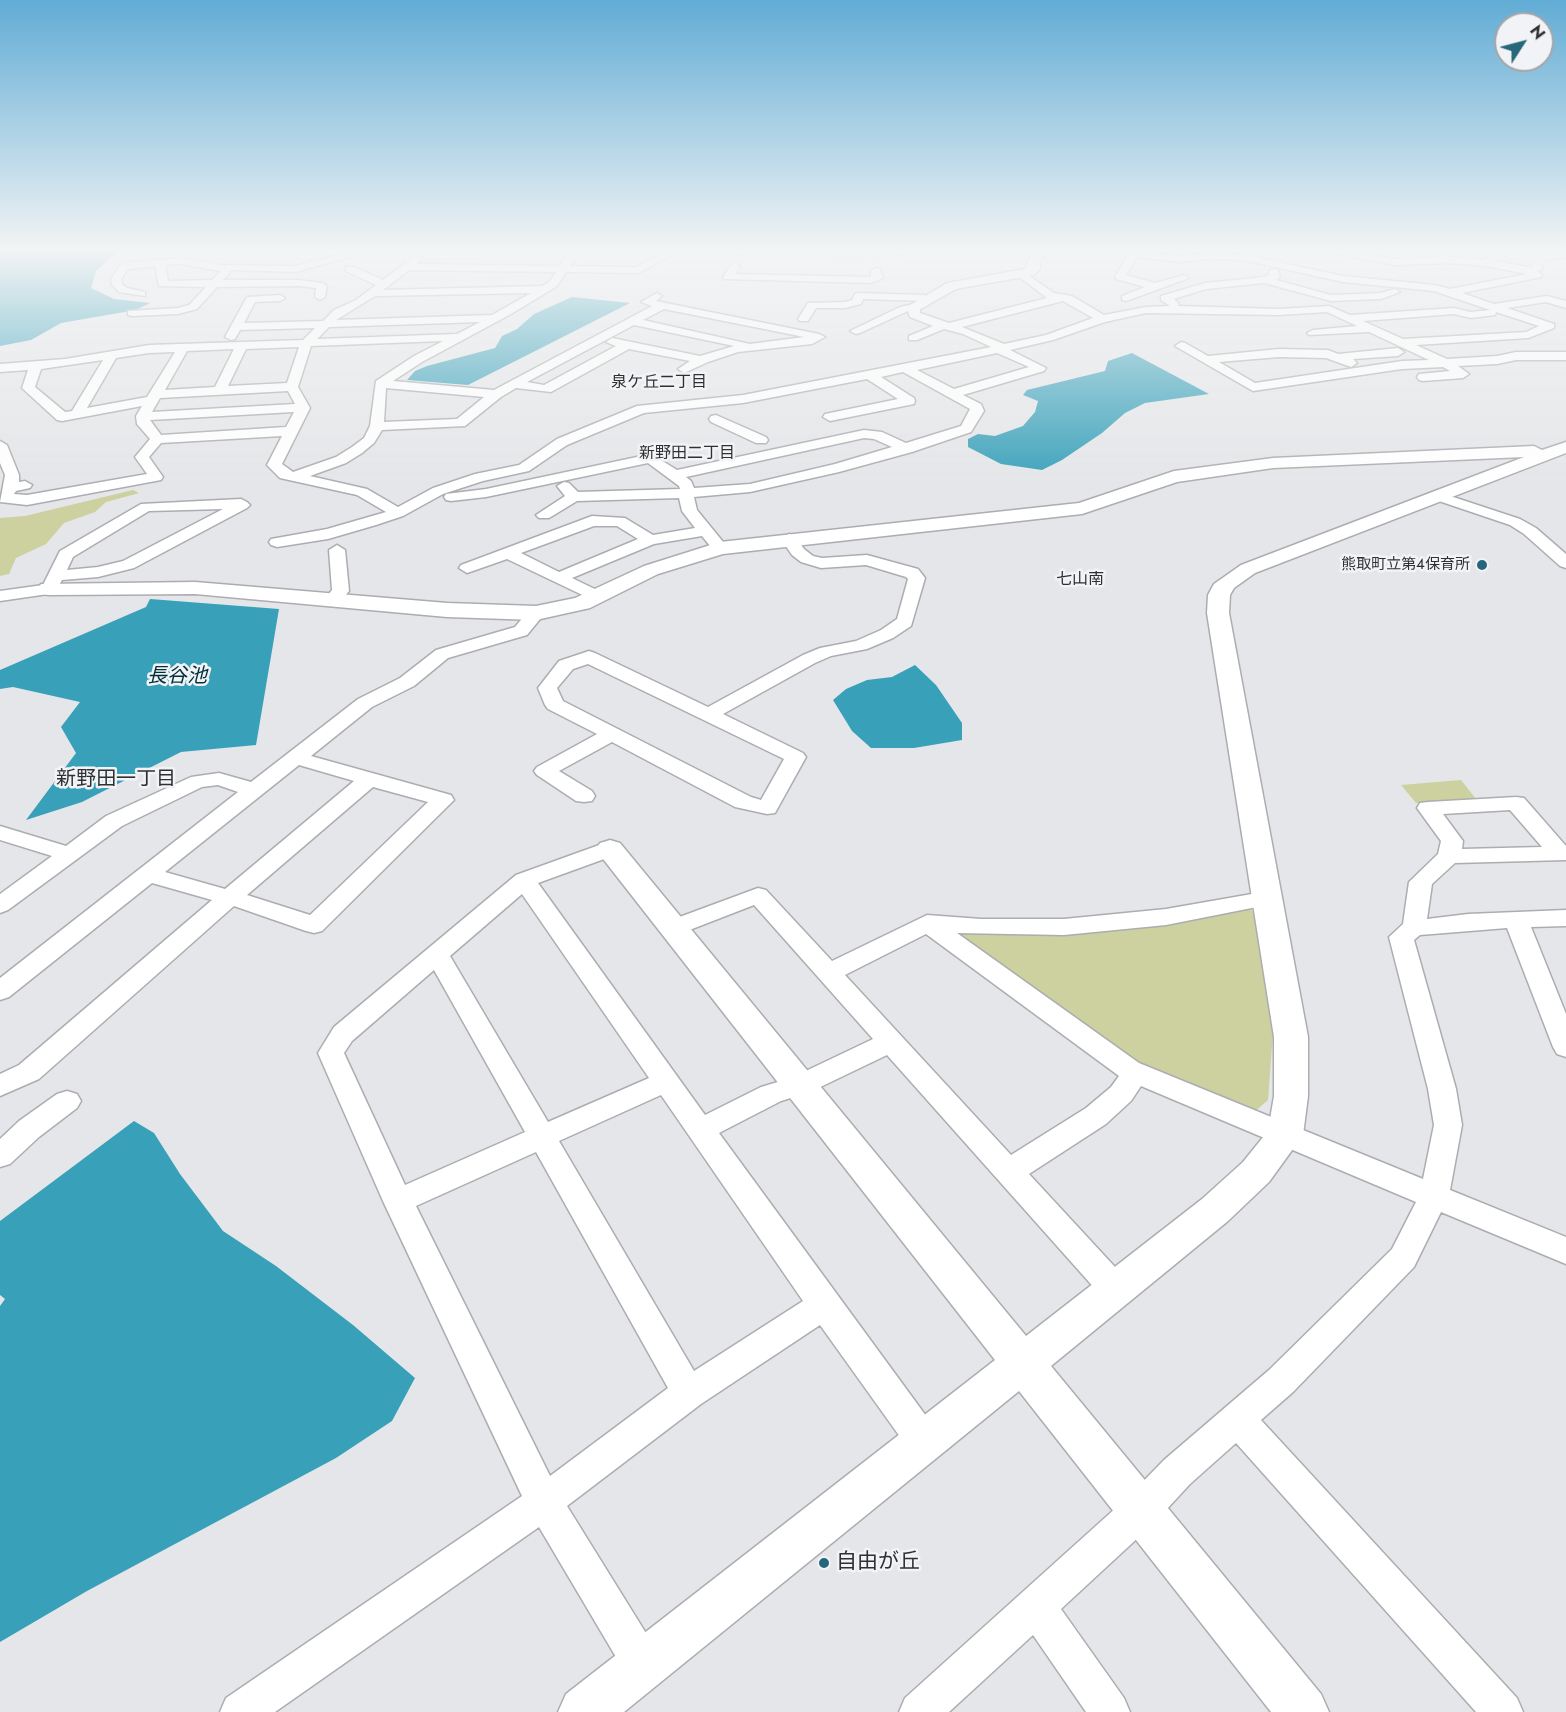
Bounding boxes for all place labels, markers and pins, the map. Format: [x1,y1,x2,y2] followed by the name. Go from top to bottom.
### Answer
[1341,556,1470,574] place label: 熊取町立第４保育所
[1475,558,1489,572] marker: 熊取町立第４保育所
[836,1550,920,1576] place label: 自由が丘
[817,1556,831,1570] marker: 自由が丘

